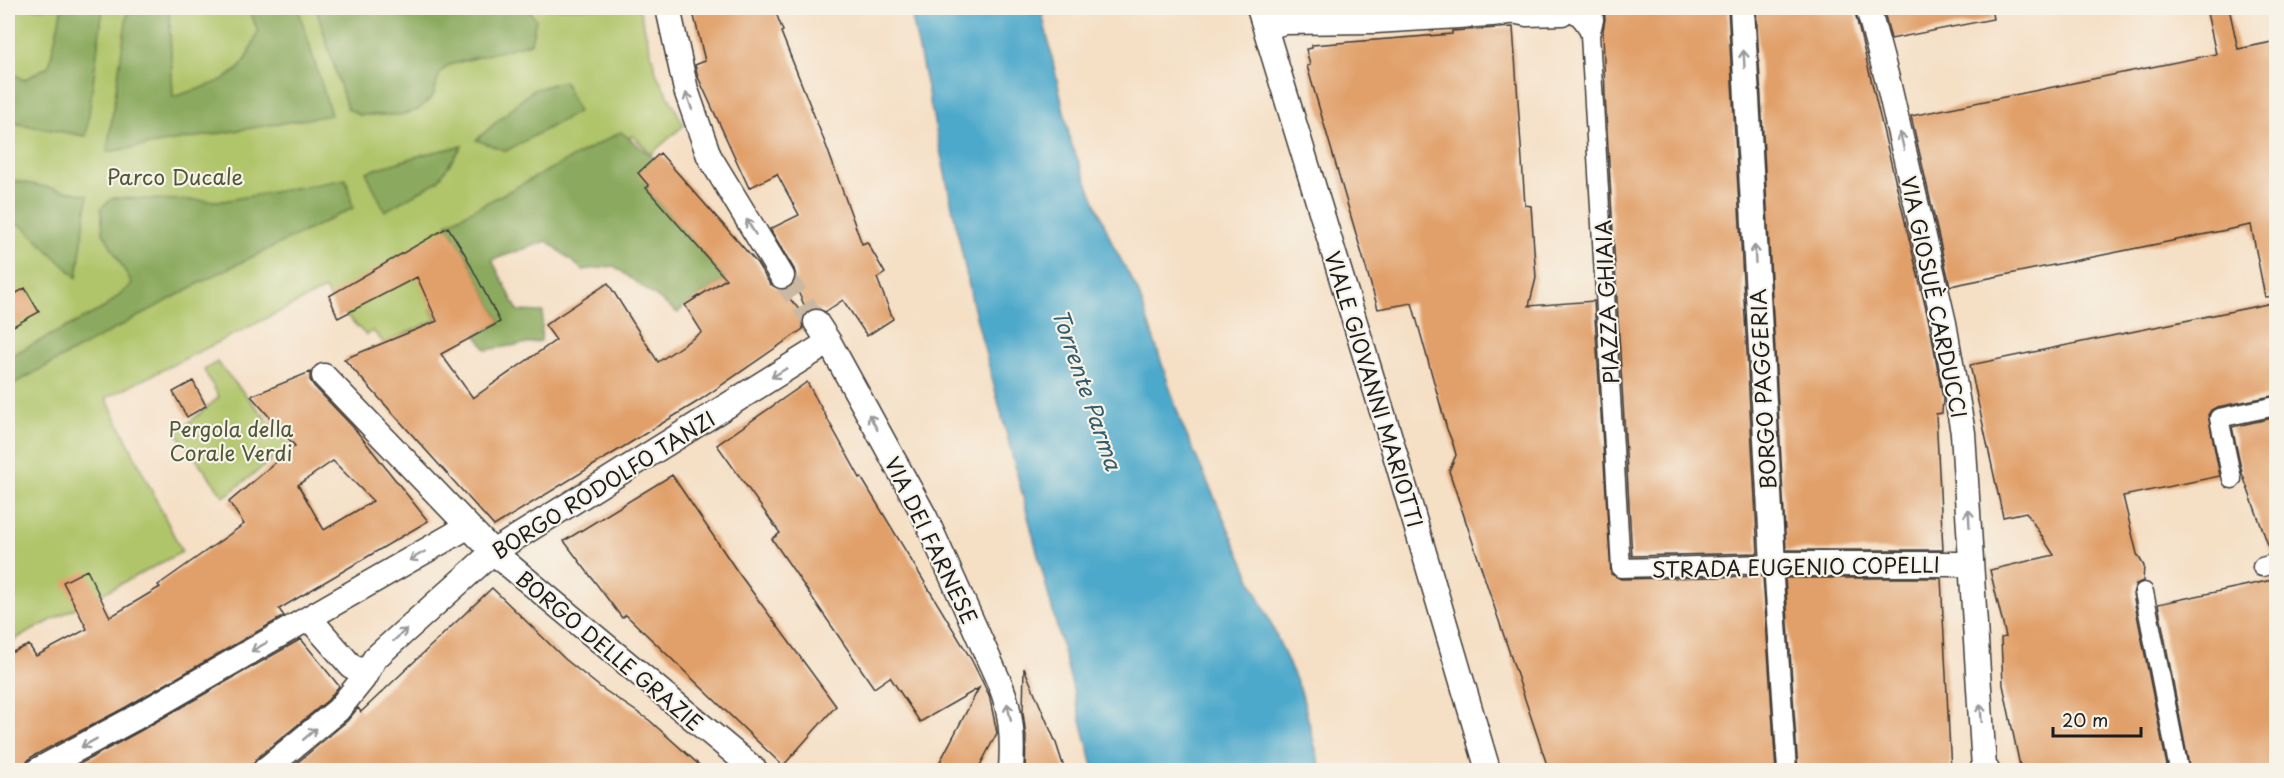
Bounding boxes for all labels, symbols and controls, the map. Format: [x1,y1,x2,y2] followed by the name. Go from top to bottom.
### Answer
[1739,50,1750,70] one-way arrow
[683,92,694,111] one-way arrow
[1895,132,1907,151] one-way arrow
[107,160,243,192] park label: Parco Ducale
[1894,173,1976,421] street label: VIA GIOSUÈ CARDUCCI
[745,219,757,236] one-way arrow
[1586,219,1626,385] street label: PIAZZA GHIAIA
[1749,244,1760,264] one-way arrow
[1318,247,1432,531] street label: VIALE GIOVANNI MARIOTTI
[1741,288,1783,490] street label: BORGO PAGGERIA
[1045,304,1131,475] water label: Torrente Parma
[771,367,788,379] one-way arrow
[485,402,721,566] street label: BORGO RODOLFO TANZI
[169,412,293,468] park label: Pergola della Corale Verdi
[867,414,879,431] one-way arrow
[878,451,986,629] street label: VIA DEI FARNESE
[1963,509,1974,529] one-way arrow
[1652,547,1940,585] street label: STRADA EUGENIO COPELLI
[408,551,426,562] one-way arrow
[510,562,710,738] street label: BORGO DELLE GRAZIE
[392,628,407,642] one-way arrow
[251,641,268,653] one-way arrow
[2053,700,2142,738] scale bar
[1003,703,1014,723] one-way arrow
[1975,703,1986,723] one-way arrow
[2062,706,2108,733] text: 20 m
[302,727,317,741] one-way arrow
[81,737,98,749] one-way arrow

